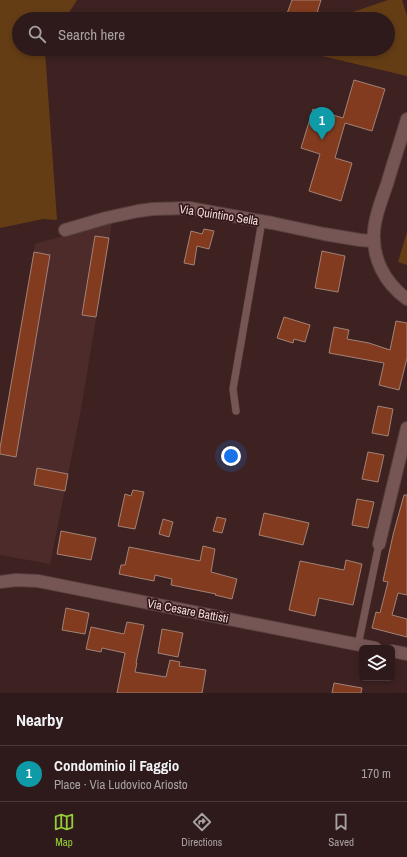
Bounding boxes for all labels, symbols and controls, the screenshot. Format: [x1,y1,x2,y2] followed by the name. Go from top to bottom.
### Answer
[12,12,395,56] search box
[26,23,48,45] icon: search
[58,24,125,45] text: Search here
[309,107,335,140] pin: 1
[178,201,260,229] street label: Via Quintino Sella
[221,446,241,466] your location
[146,595,230,627] street label: Via Cesare Battisti
[359,645,395,681] map controls
[359,645,395,681] button: layers
[16,708,63,731] text: Nearby
[54,755,179,776] text: Condominio il Faggio
[26,765,32,782] text: 1
[361,765,391,782] text: 170 m
[54,776,188,793] text: Place · Via Ludovico Ariosto
[53,811,75,849] tab: Map
[181,811,222,849] tab: Directions
[328,811,354,849] tab: Saved

